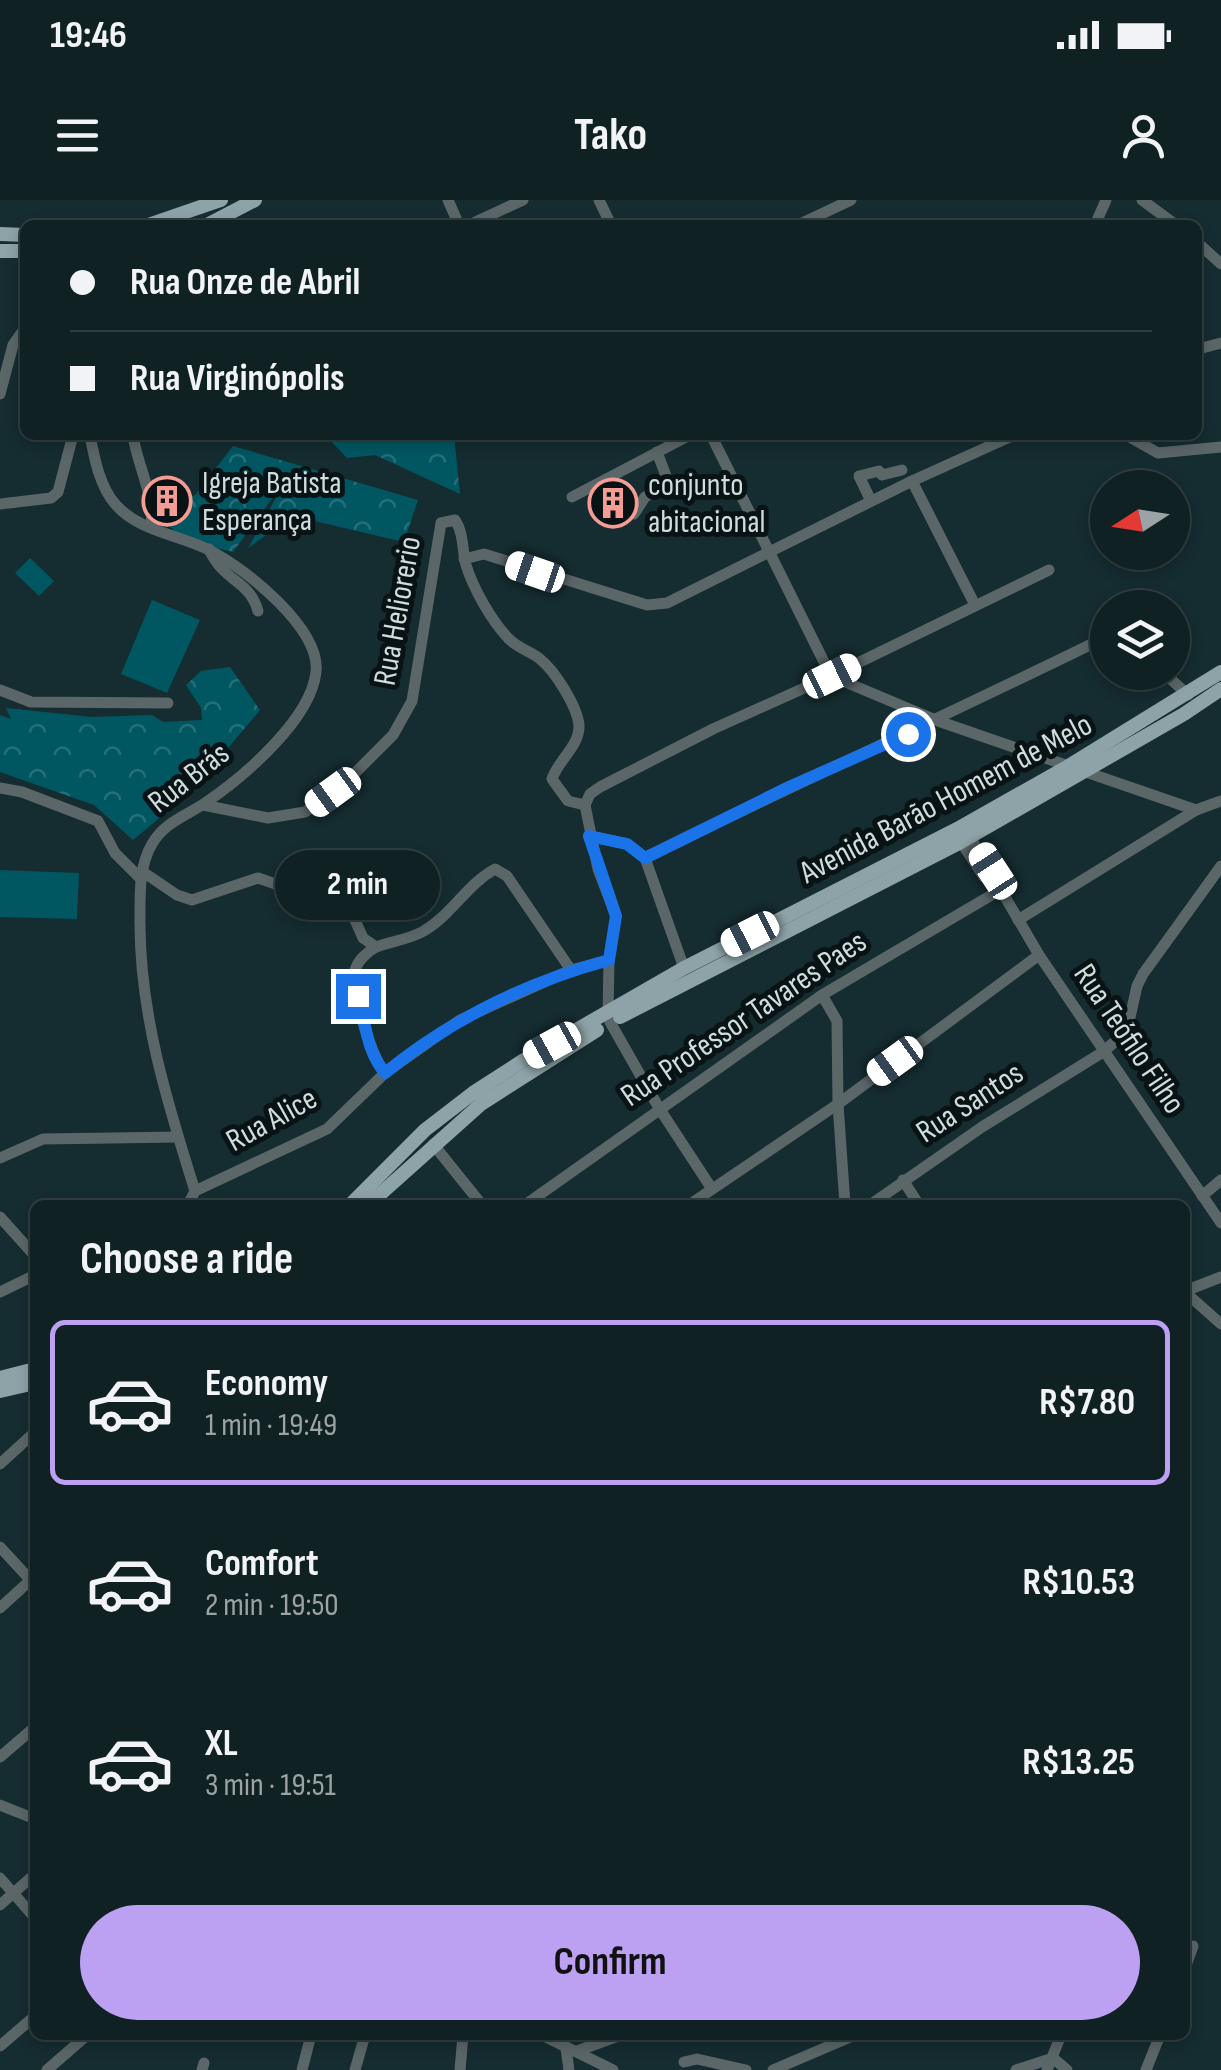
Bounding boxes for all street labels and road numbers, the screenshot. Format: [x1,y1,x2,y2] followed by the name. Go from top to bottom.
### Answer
[366,534,430,688] street label: Rua Heliorerio
[792,705,1099,893] street label: Avenida Barão Homem de Melo
[141,734,237,822] street label: Rua Brás
[614,922,874,1116] street label: Rua Professor Tavares Paes
[1065,957,1193,1121] street label: Rua Teófilo Filho
[909,1054,1031,1152] street label: Rua Santos
[220,1079,324,1161] street label: Rua Alice

